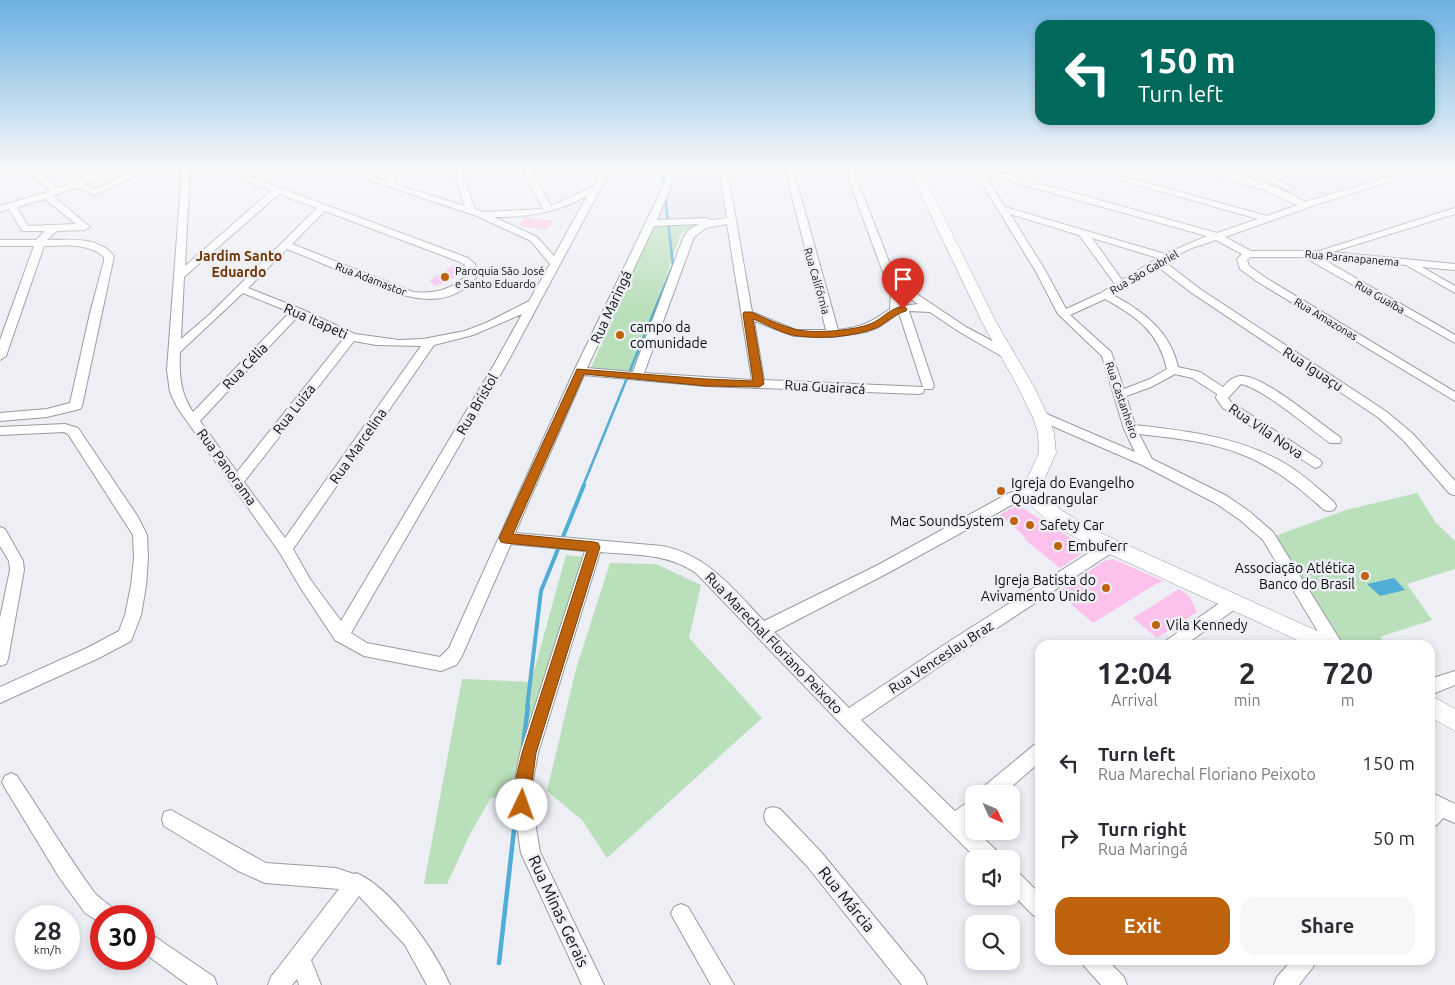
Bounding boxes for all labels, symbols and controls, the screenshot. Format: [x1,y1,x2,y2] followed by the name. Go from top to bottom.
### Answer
[1055,40,1120,105] icon: left
[1138,40,1236,80] text: 150 m
[1138,81,1223,106] text: Turn left
[802,246,832,316] street label: Rua Califórnia
[196,248,282,280] district label: Jardim Santo Eduardo
[1108,248,1180,296] street label: Rua São Gabriel
[1304,248,1400,268] street label: Rua Paranapanema
[882,258,924,309] pin
[334,260,409,298] street label: Rua Adamastor
[455,265,544,290] place label: Paroquia São José e Santo Eduardo
[889,265,917,293] icon: arrive
[587,268,635,346] street label: Rua Maringá
[439,271,451,283] marker: Paroquia São José e Santo Eduardo
[1353,278,1407,316] street label: Rua Guaíba
[1292,295,1360,343] street label: Rua Amazonas
[282,300,350,342] street label: Rua Itapeti
[630,319,707,351] place label: campo da comunidade
[614,329,626,341] marker: campo da comunidade
[219,340,271,392] street label: Rua Célia
[1280,344,1346,394] street label: Rua Iguaçu
[1103,360,1141,440] street label: Rua Castanheiro
[453,370,501,437] street label: Rua Bristol
[784,377,866,397] street label: Rua Guairacá
[269,381,319,437] street label: Rua Luiza
[1226,400,1306,462] street label: Rua Vila Nova
[326,405,390,487] street label: Rua Marcelina
[194,426,260,508] street label: Rua Panorama
[1011,475,1134,507] place label: Igreja do Evangelho Quadrangular
[995,485,1007,497] marker: Igreja do Evangelho Quadrangular
[890,513,1004,529] place label: Mac SoundSystem
[1008,515,1020,527] marker: Mac SoundSystem
[1040,517,1105,533] place label: Safety Car
[1024,519,1036,531] marker: Safety Car
[1068,538,1128,554] place label: Embuferr
[1052,540,1064,552] marker: Embuferr
[1235,560,1355,592] place label: Associação Atlética Banco do Brasil
[702,569,846,717] street label: Rua Marechal Floriano Peixoto
[1359,570,1371,582] marker: Associação Atlética Banco do Brasil
[981,572,1096,604] place label: Igreja Batista do Avivamento Unido
[1100,582,1112,594] marker: Igreja Batista do Avivamento Unido
[886,617,996,697] street label: Rua Venceslau Braz
[1166,617,1248,633] place label: Vila Kennedy
[1150,619,1162,631] marker: Vila Kennedy
[1097,656,1172,690] text: 12:04
[1239,656,1256,690] text: 2
[1322,656,1373,690] text: 720
[1111,691,1158,709] text: Arrival
[1234,691,1261,709] text: min
[1341,691,1355,709] text: m
[1098,743,1176,765] text: Turn left
[1055,749,1083,777] icon: left
[1362,752,1415,774] text: 150 m
[1098,765,1316,783] text: Rua Marechal Floriano Peixoto
[495,778,547,830] position arrow
[965,785,1020,840] north arrow
[965,785,1020,970] map controls
[1098,818,1186,840] text: Turn right
[1055,824,1083,852] icon: right
[1373,827,1415,849] text: 50 m
[1098,840,1188,858] text: Rua Maringá
[965,850,1020,905] button: sound
[525,852,593,970] street label: Rua Minas Gerais
[815,863,879,935] street label: Rua Márcia
[1055,897,1230,955] button: Exit
[1240,897,1415,955] button: Share
[90,905,155,970] speed limit sign: 30
[965,915,1020,970] button: search
[33,917,62,945] text: 28
[34,943,61,956] text: km/h

